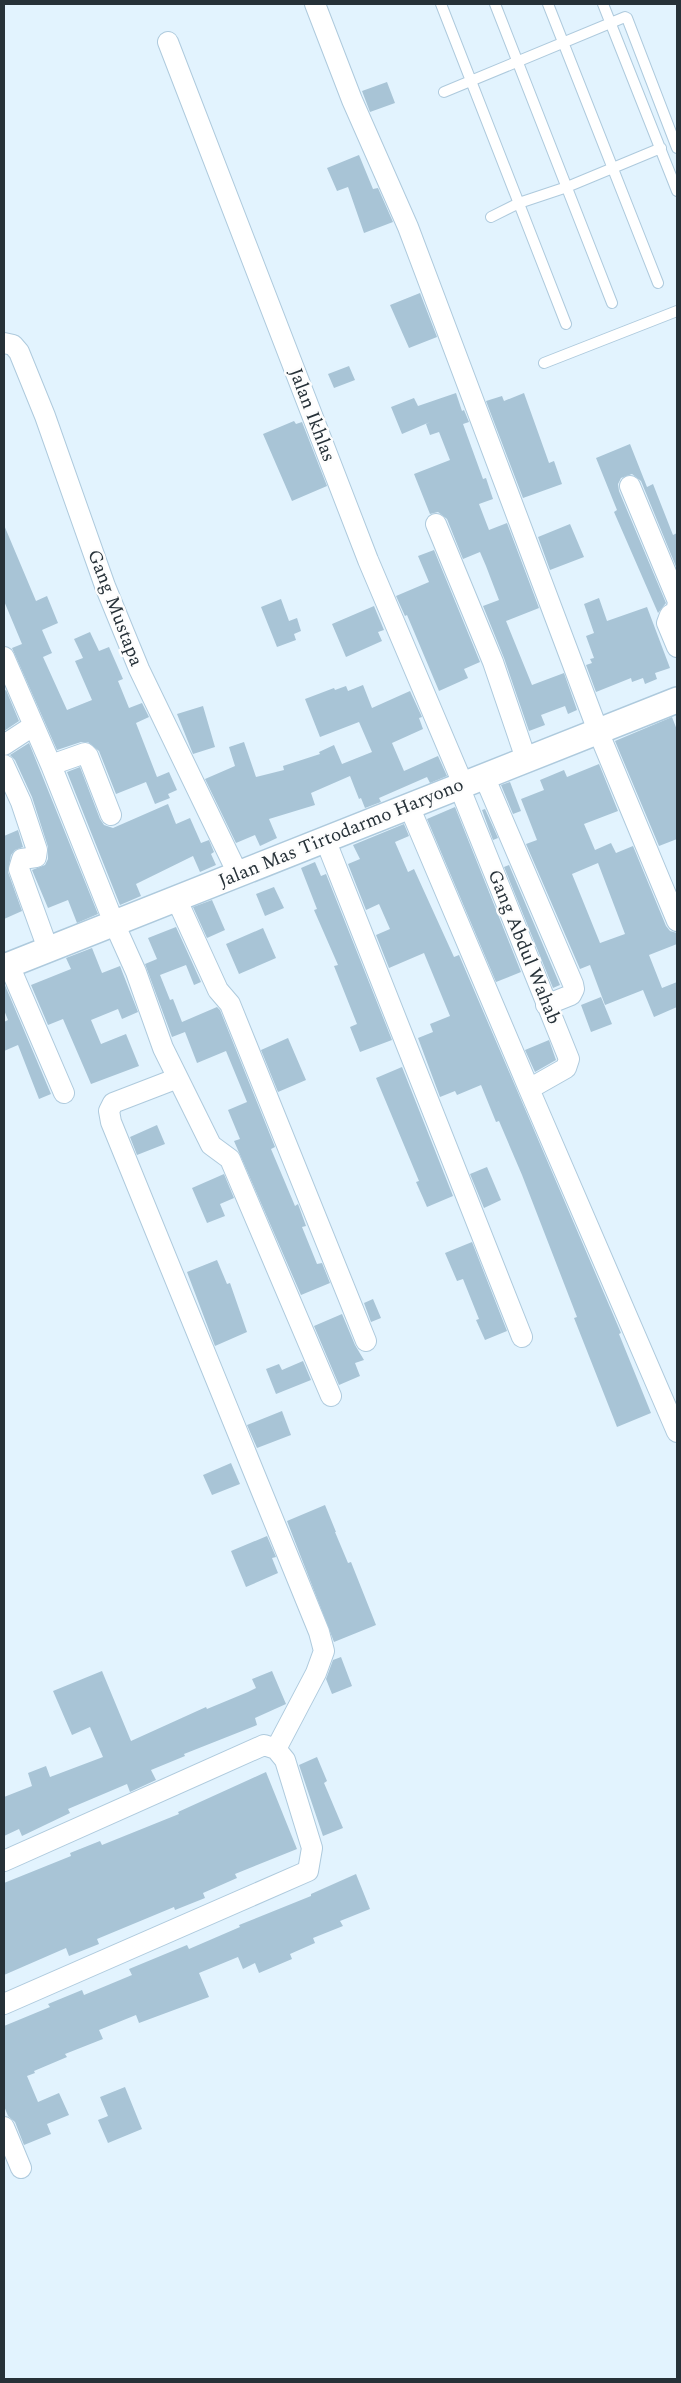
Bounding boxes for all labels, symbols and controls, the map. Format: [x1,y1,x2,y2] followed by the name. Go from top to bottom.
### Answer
[281,364,343,466] street label: Jalan Ikhlas
[79,545,151,671] street label: Gang Mustapa
[214,770,468,896] street label: Jalan Mas Tirtodarmo Haryono
[480,865,568,1029] street label: Gang Abdul Wahab

